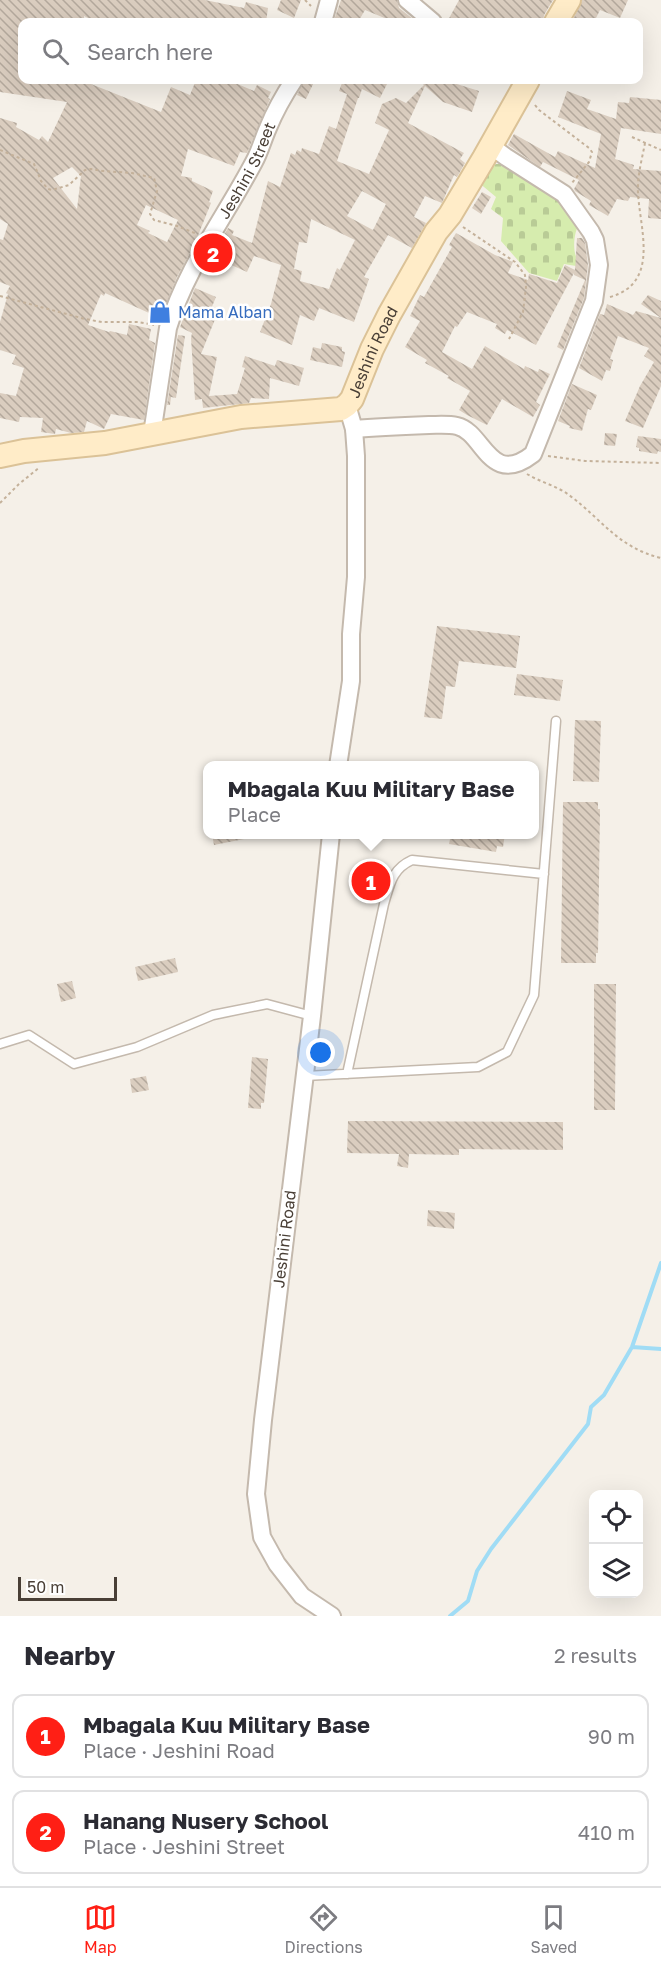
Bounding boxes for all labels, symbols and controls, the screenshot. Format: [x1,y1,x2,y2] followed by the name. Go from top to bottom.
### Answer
[18,18,643,84] search box
[39,35,72,68] icon: search
[87,38,213,65] text: Search here
[214,119,279,222] street label: Jeshini Street
[194,230,232,276] pin: 2
[147,299,173,325] shop icon: Mama Alban
[178,302,272,322] place label: Mama Alban
[344,303,402,401] street label: Jeshini Road
[203,761,539,839] popup
[227,775,515,802] text: Mbagala Kuu Military Base
[227,802,281,826] text: Place
[352,858,391,904] pin: 1
[306,1038,335,1067] your location
[268,1189,300,1289] street label: Jeshini Road
[589,1490,643,1598] map controls
[589,1490,643,1544] button: locate
[589,1544,643,1598] button: layers
[18,1574,117,1602] scale bar
[27,1577,64,1597] text: 50 m
[24,1640,115,1671] text: Nearby
[554,1643,637,1667] text: 2 results
[83,1711,370,1738] text: Mbagala Kuu Military Base
[40,1724,51,1748] text: 1
[588,1724,635,1748] text: 90 m
[83,1738,275,1762] text: Place · Jeshini Road
[83,1807,328,1834] text: Hanang Nusery School
[39,1820,52,1844] text: 2
[578,1820,635,1844] text: 410 m
[83,1834,285,1858] text: Place · Jeshini Street
[84,1901,117,1957] tab: Map
[285,1901,363,1957] tab: Directions
[530,1901,577,1957] tab: Saved

